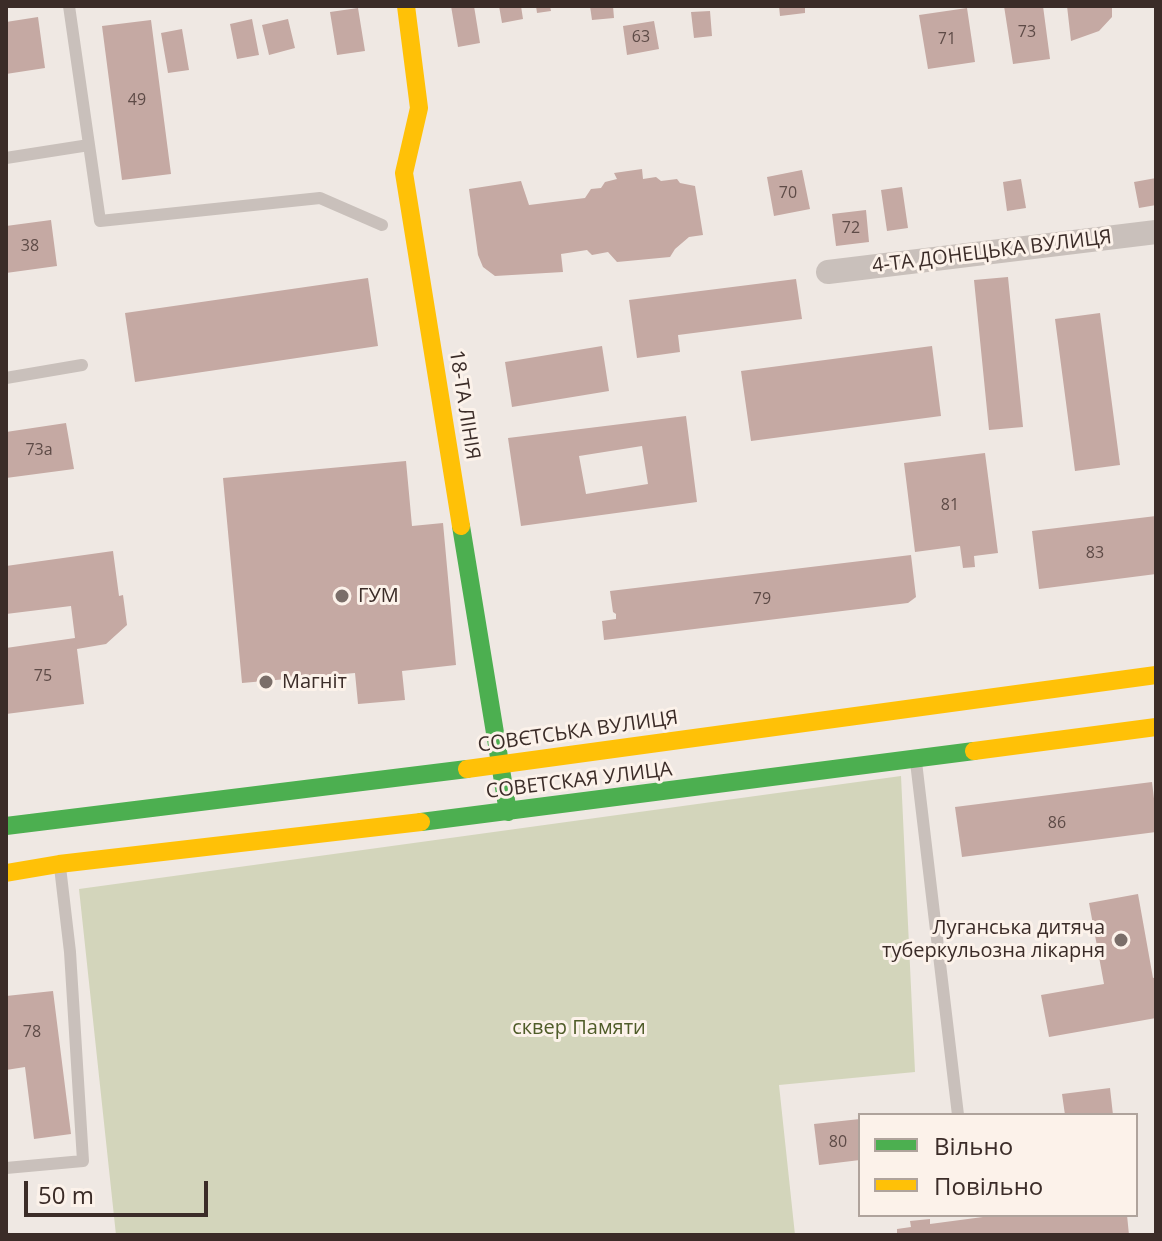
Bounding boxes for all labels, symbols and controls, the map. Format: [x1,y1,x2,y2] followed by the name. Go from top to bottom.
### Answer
[1018,22,1036,42] house number: 73
[632,27,650,47] house number: 63
[938,29,956,49] house number: 71
[128,90,146,110] house number: 49
[779,183,797,203] house number: 70
[842,218,860,238] house number: 72
[871,225,1113,279] street label: 4-ТА ДОНЕЦЬКА ВУЛИЦЯ
[21,236,39,256] house number: 38
[443,348,485,462] street label: 18-ТА ЛІНІЯ
[25,440,53,460] house number: 73а
[941,495,959,515] house number: 81
[1086,543,1104,563] house number: 83
[358,584,399,608] place label: ГУМ
[333,587,351,605] marker: ГУМ
[753,589,771,609] house number: 79
[34,666,52,686] house number: 75
[282,670,347,694] place label: Магніт
[257,673,275,691] marker: Магніт
[476,706,680,758] street label: СОВЄТСЬКА ВУЛИЦЯ
[484,758,674,804] street label: СОВЕТСКАЯ УЛИЦА
[1048,813,1066,833] house number: 86
[882,916,1105,963] place label: Луганська дитяча туберкульозна лікарня
[1112,931,1130,949] marker: Луганська дитяча туберкульозна лікарня
[512,1016,646,1040] park label: сквер Памяти
[23,1022,41,1042] house number: 78
[858,1113,1138,1217] legend
[934,1129,1013,1162] text: Вільно
[829,1132,847,1152] house number: 80
[28,1165,212,1215] scale bar
[934,1169,1043,1202] text: Повільно
[38,1178,94,1211] text: 50 m

